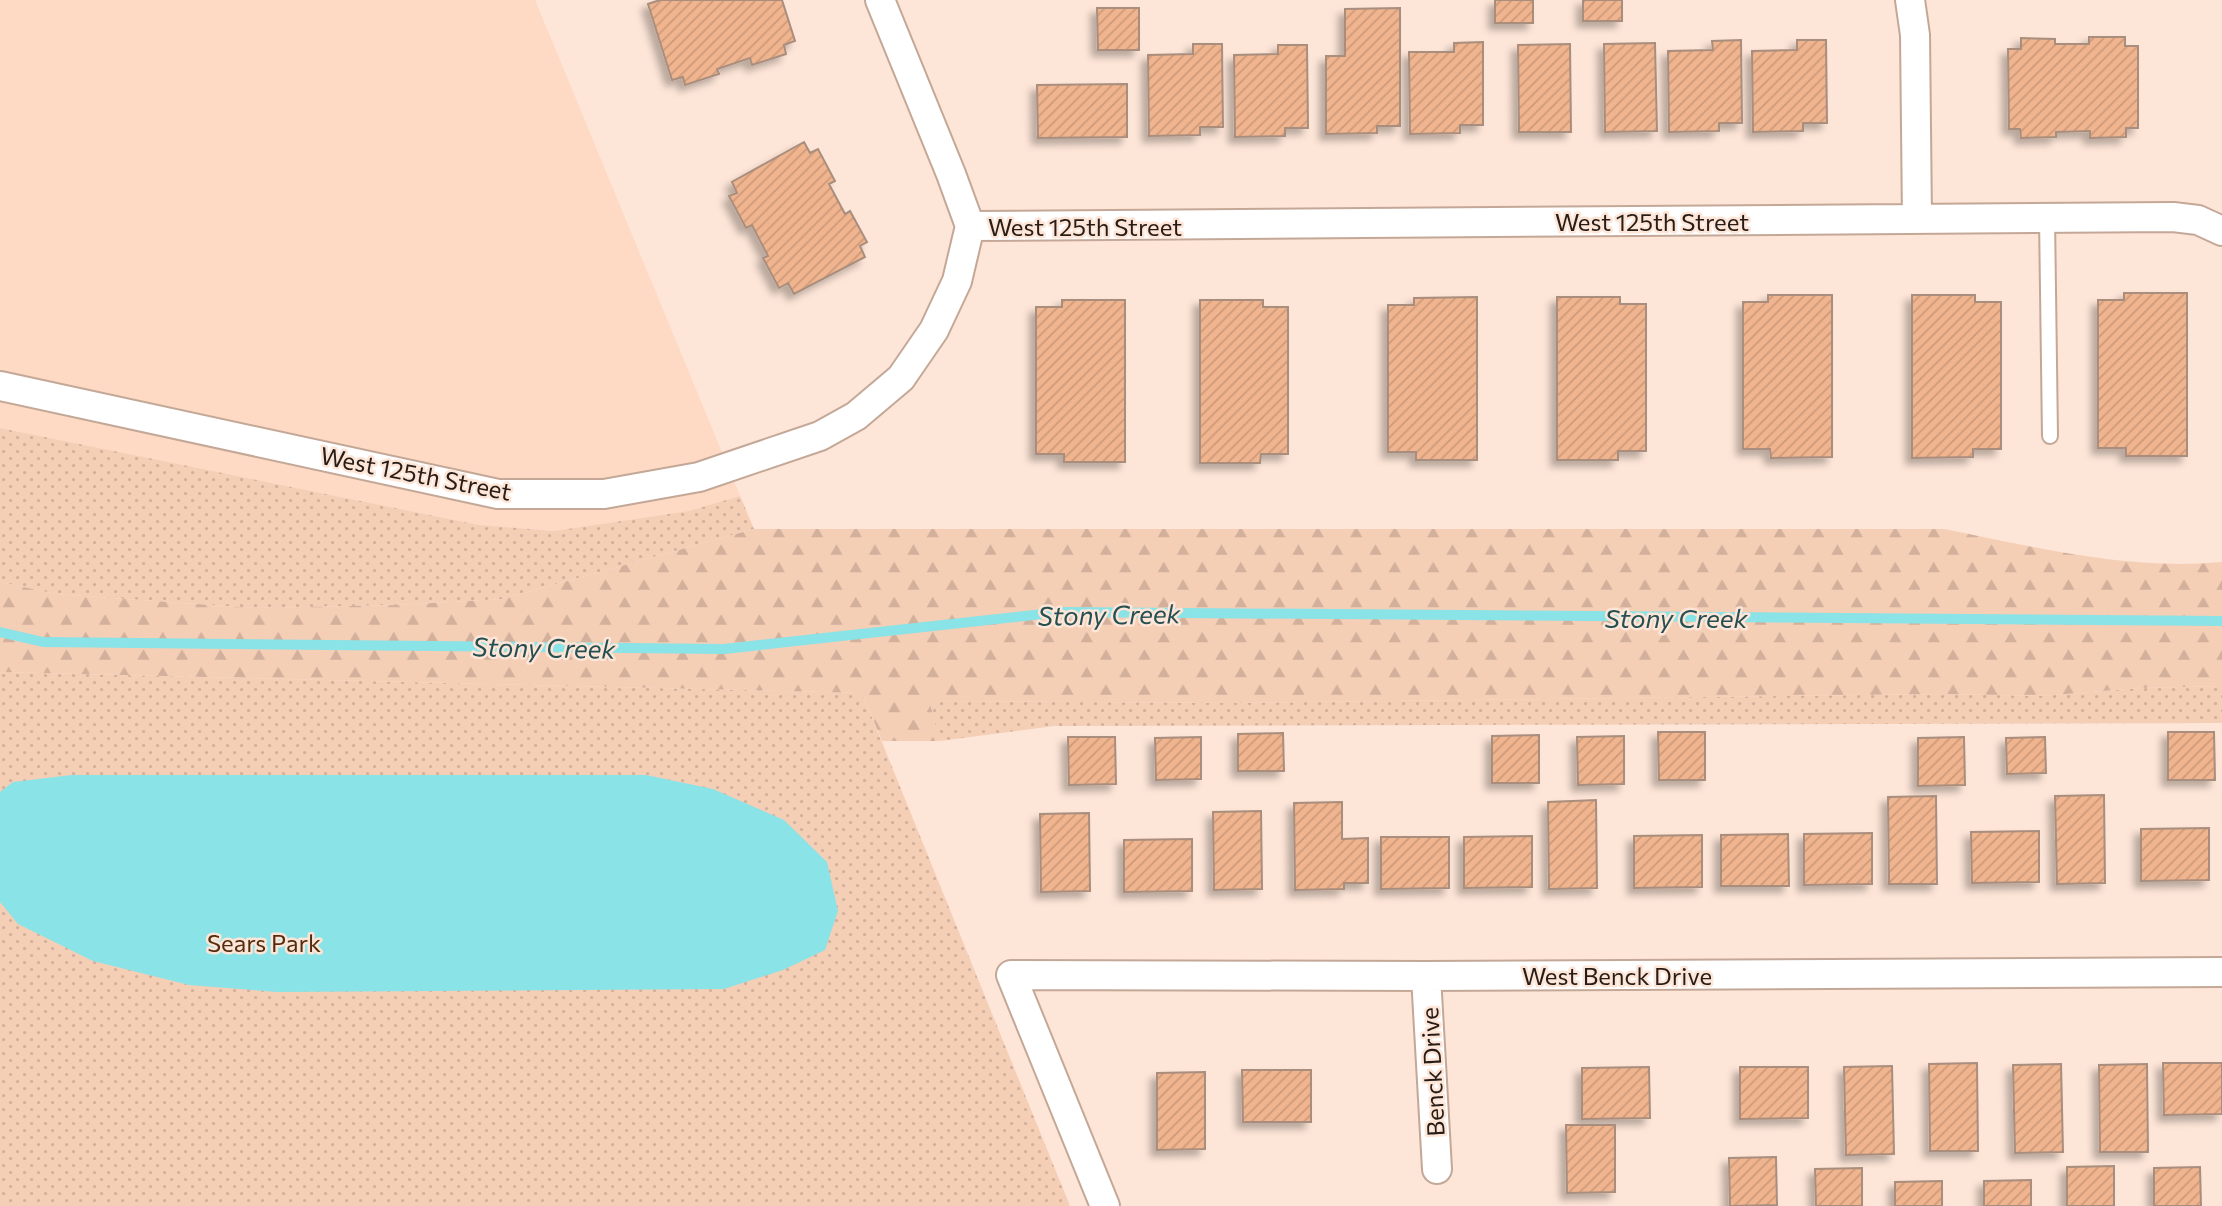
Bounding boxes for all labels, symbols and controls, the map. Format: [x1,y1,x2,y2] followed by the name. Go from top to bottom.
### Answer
[1555,207,1749,236] street label: West 125th Street
[988,212,1182,241] street label: West 125th Street
[318,440,514,506] street label: West 125th Street
[1037,597,1182,631] water label: Stony Creek
[1604,602,1748,633] water label: Stony Creek
[472,630,617,664] water label: Stony Creek
[207,928,321,957] park label: Sears Park
[1522,961,1712,990] street label: West Benck Drive
[1414,1007,1450,1137] street label: Benck Drive

